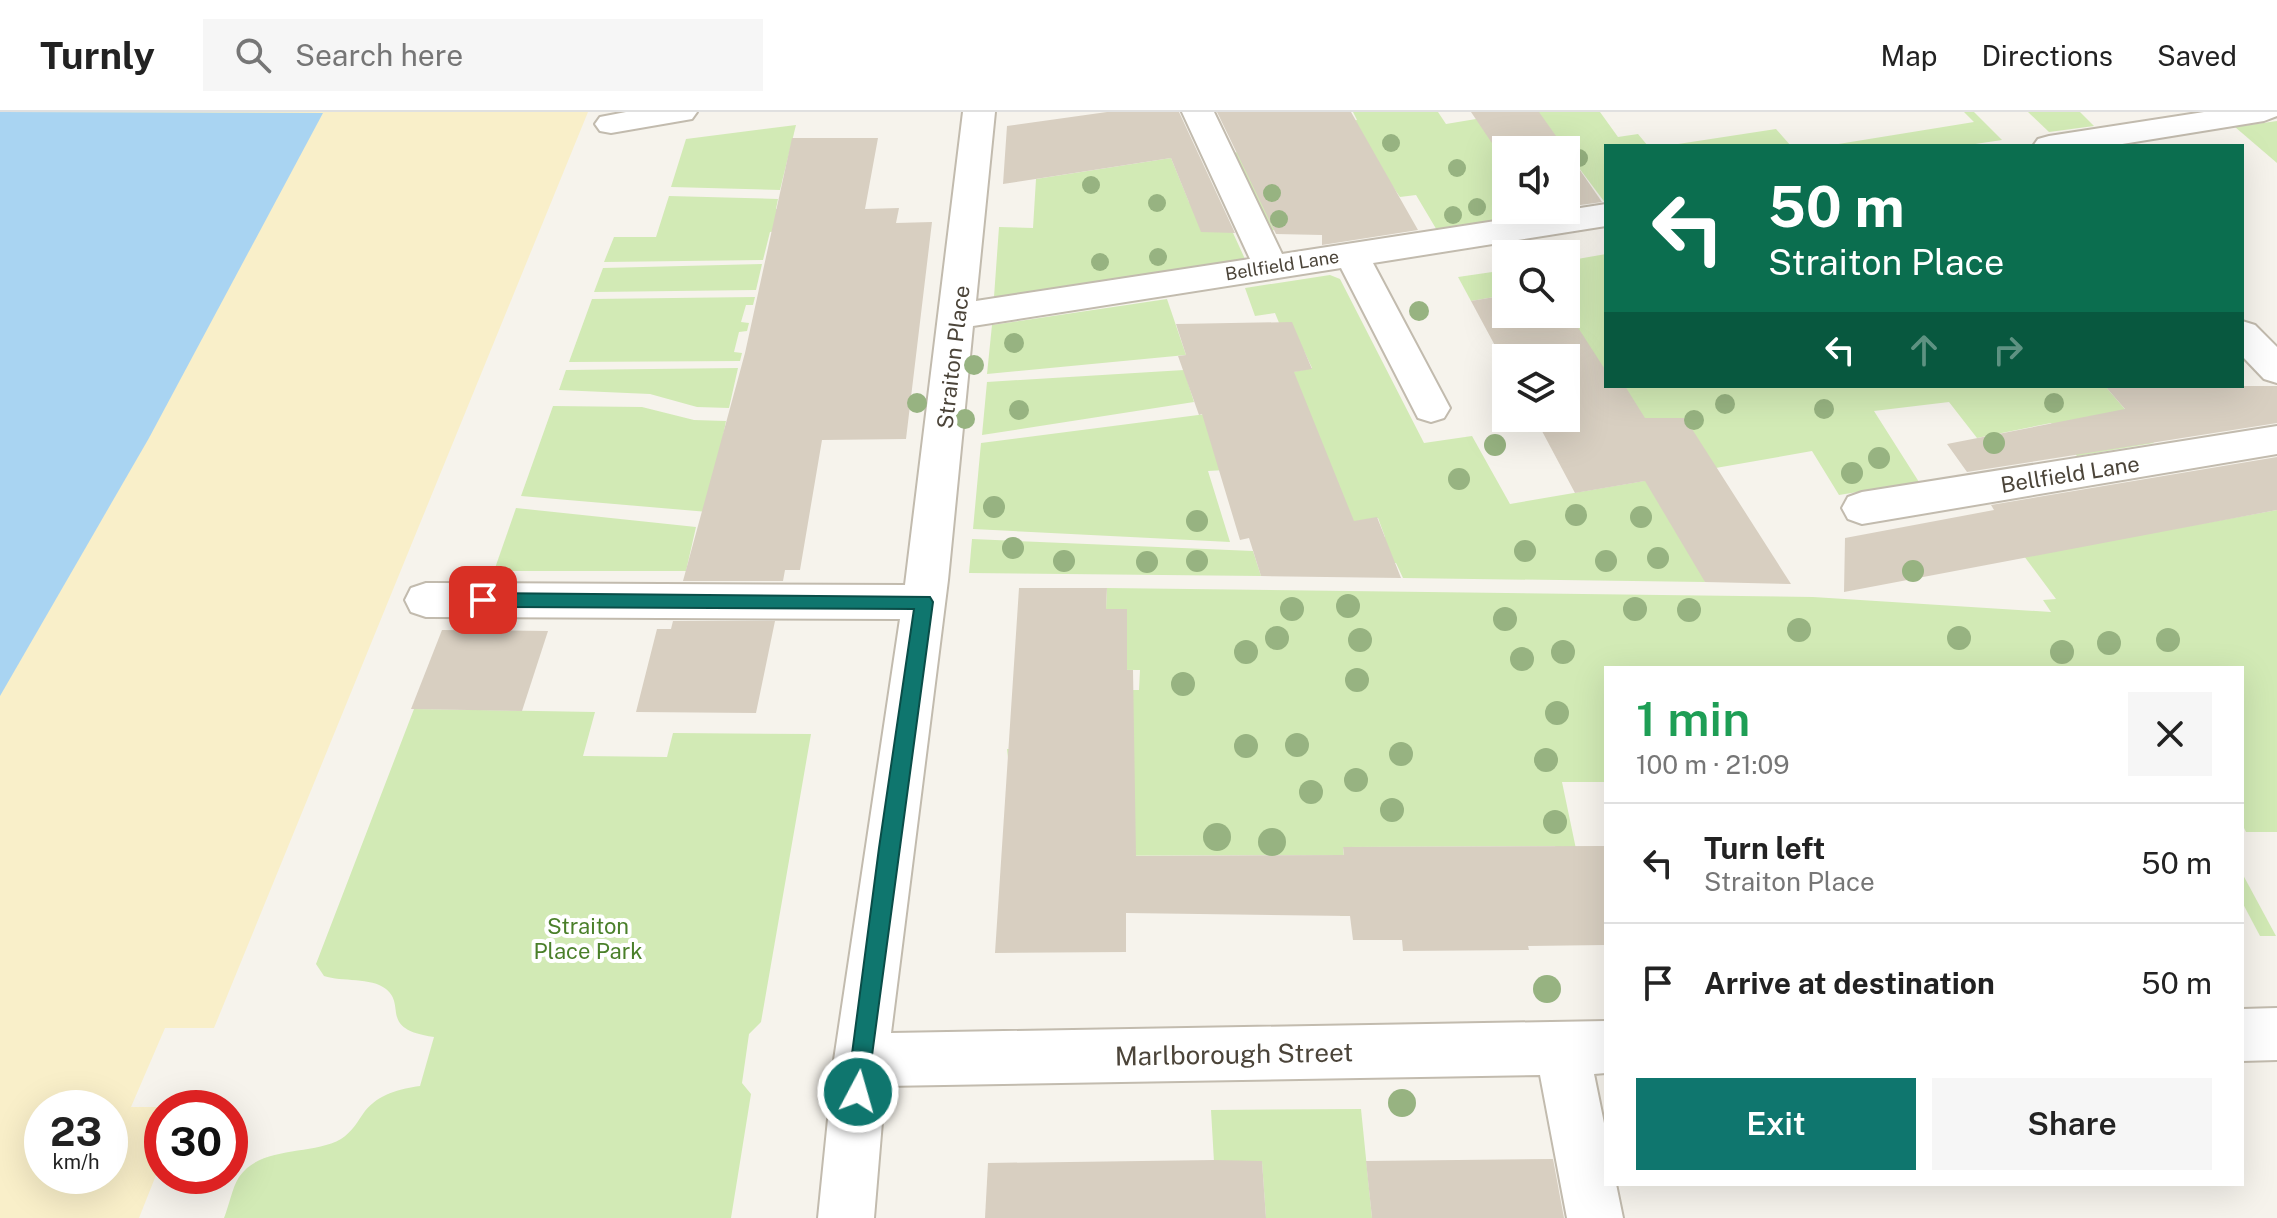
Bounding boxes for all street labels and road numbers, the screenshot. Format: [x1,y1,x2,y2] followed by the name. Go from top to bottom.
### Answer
[1224,246,1340,284] street label: Bellfield Lane
[931,284,975,430] street label: Straiton Place
[1999,450,2141,498] street label: Bellfield Lane
[1114,1036,1354,1072] street label: Marlborough Street

